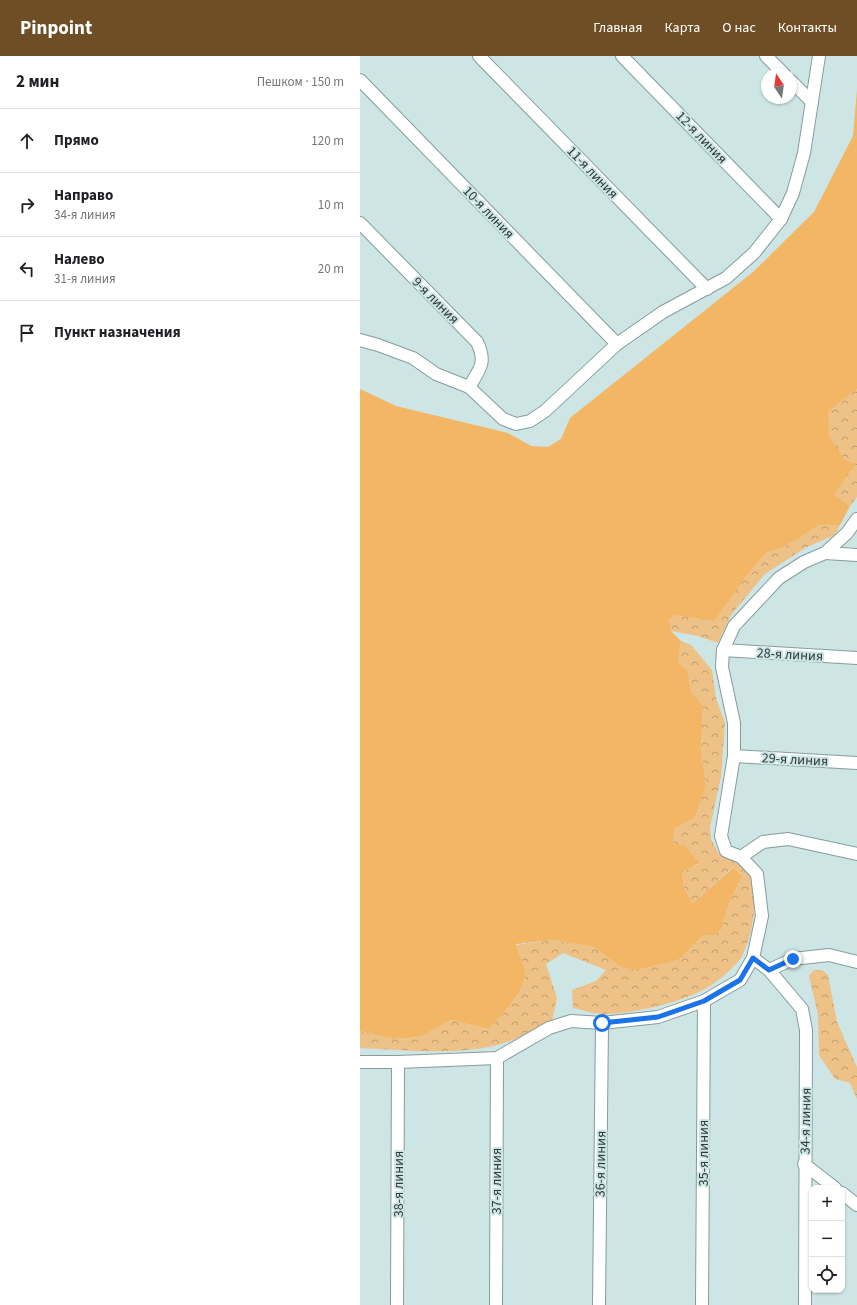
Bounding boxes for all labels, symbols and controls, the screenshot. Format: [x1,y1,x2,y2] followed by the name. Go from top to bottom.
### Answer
[20,15,92,42] text: Pinpoint
[593,18,642,38] text: Главная
[664,18,700,38] text: Карта
[722,18,756,38] text: О нас
[778,18,837,38] text: Контакты
[761,68,797,104] north arrow
[16,70,59,94] text: 2 мин
[257,73,344,91] text: Пешком · 150 m
[671,107,732,169] street label: 12-я линия
[16,130,38,152] icon: ahead
[54,130,99,151] text: Прямо
[311,132,344,150] text: 120 m
[562,142,623,204] street label: 11-я линия
[458,182,519,244] street label: 10-я линия
[54,185,113,206] text: Направо
[16,194,38,216] icon: right
[318,196,344,214] text: 10 m
[54,206,116,224] text: 34-я линия
[54,249,105,270] text: Налево
[16,258,38,280] icon: left
[318,260,344,278] text: 20 m
[54,270,116,288] text: 31-я линия
[407,273,463,329] street label: 9-я линия
[16,322,38,344] icon: arrive
[54,322,181,343] text: Пункт назначения
[756,643,824,667] street label: 28-я линия
[761,748,829,772] street label: 29-я линия
[784,950,802,968] route end
[593,1014,611,1032] route start
[795,1088,817,1154] street label: 34-я линия
[694,1120,714,1186] street label: 35-я линия
[590,1131,612,1197] street label: 36-я линия
[487,1148,507,1214] street label: 37-я линия
[389,1151,409,1217] street label: 38-я линия
[809,1185,845,1293] map controls
[809,1185,845,1221] button: +
[809,1221,845,1257] button: −
[809,1257,845,1293] button: locate

